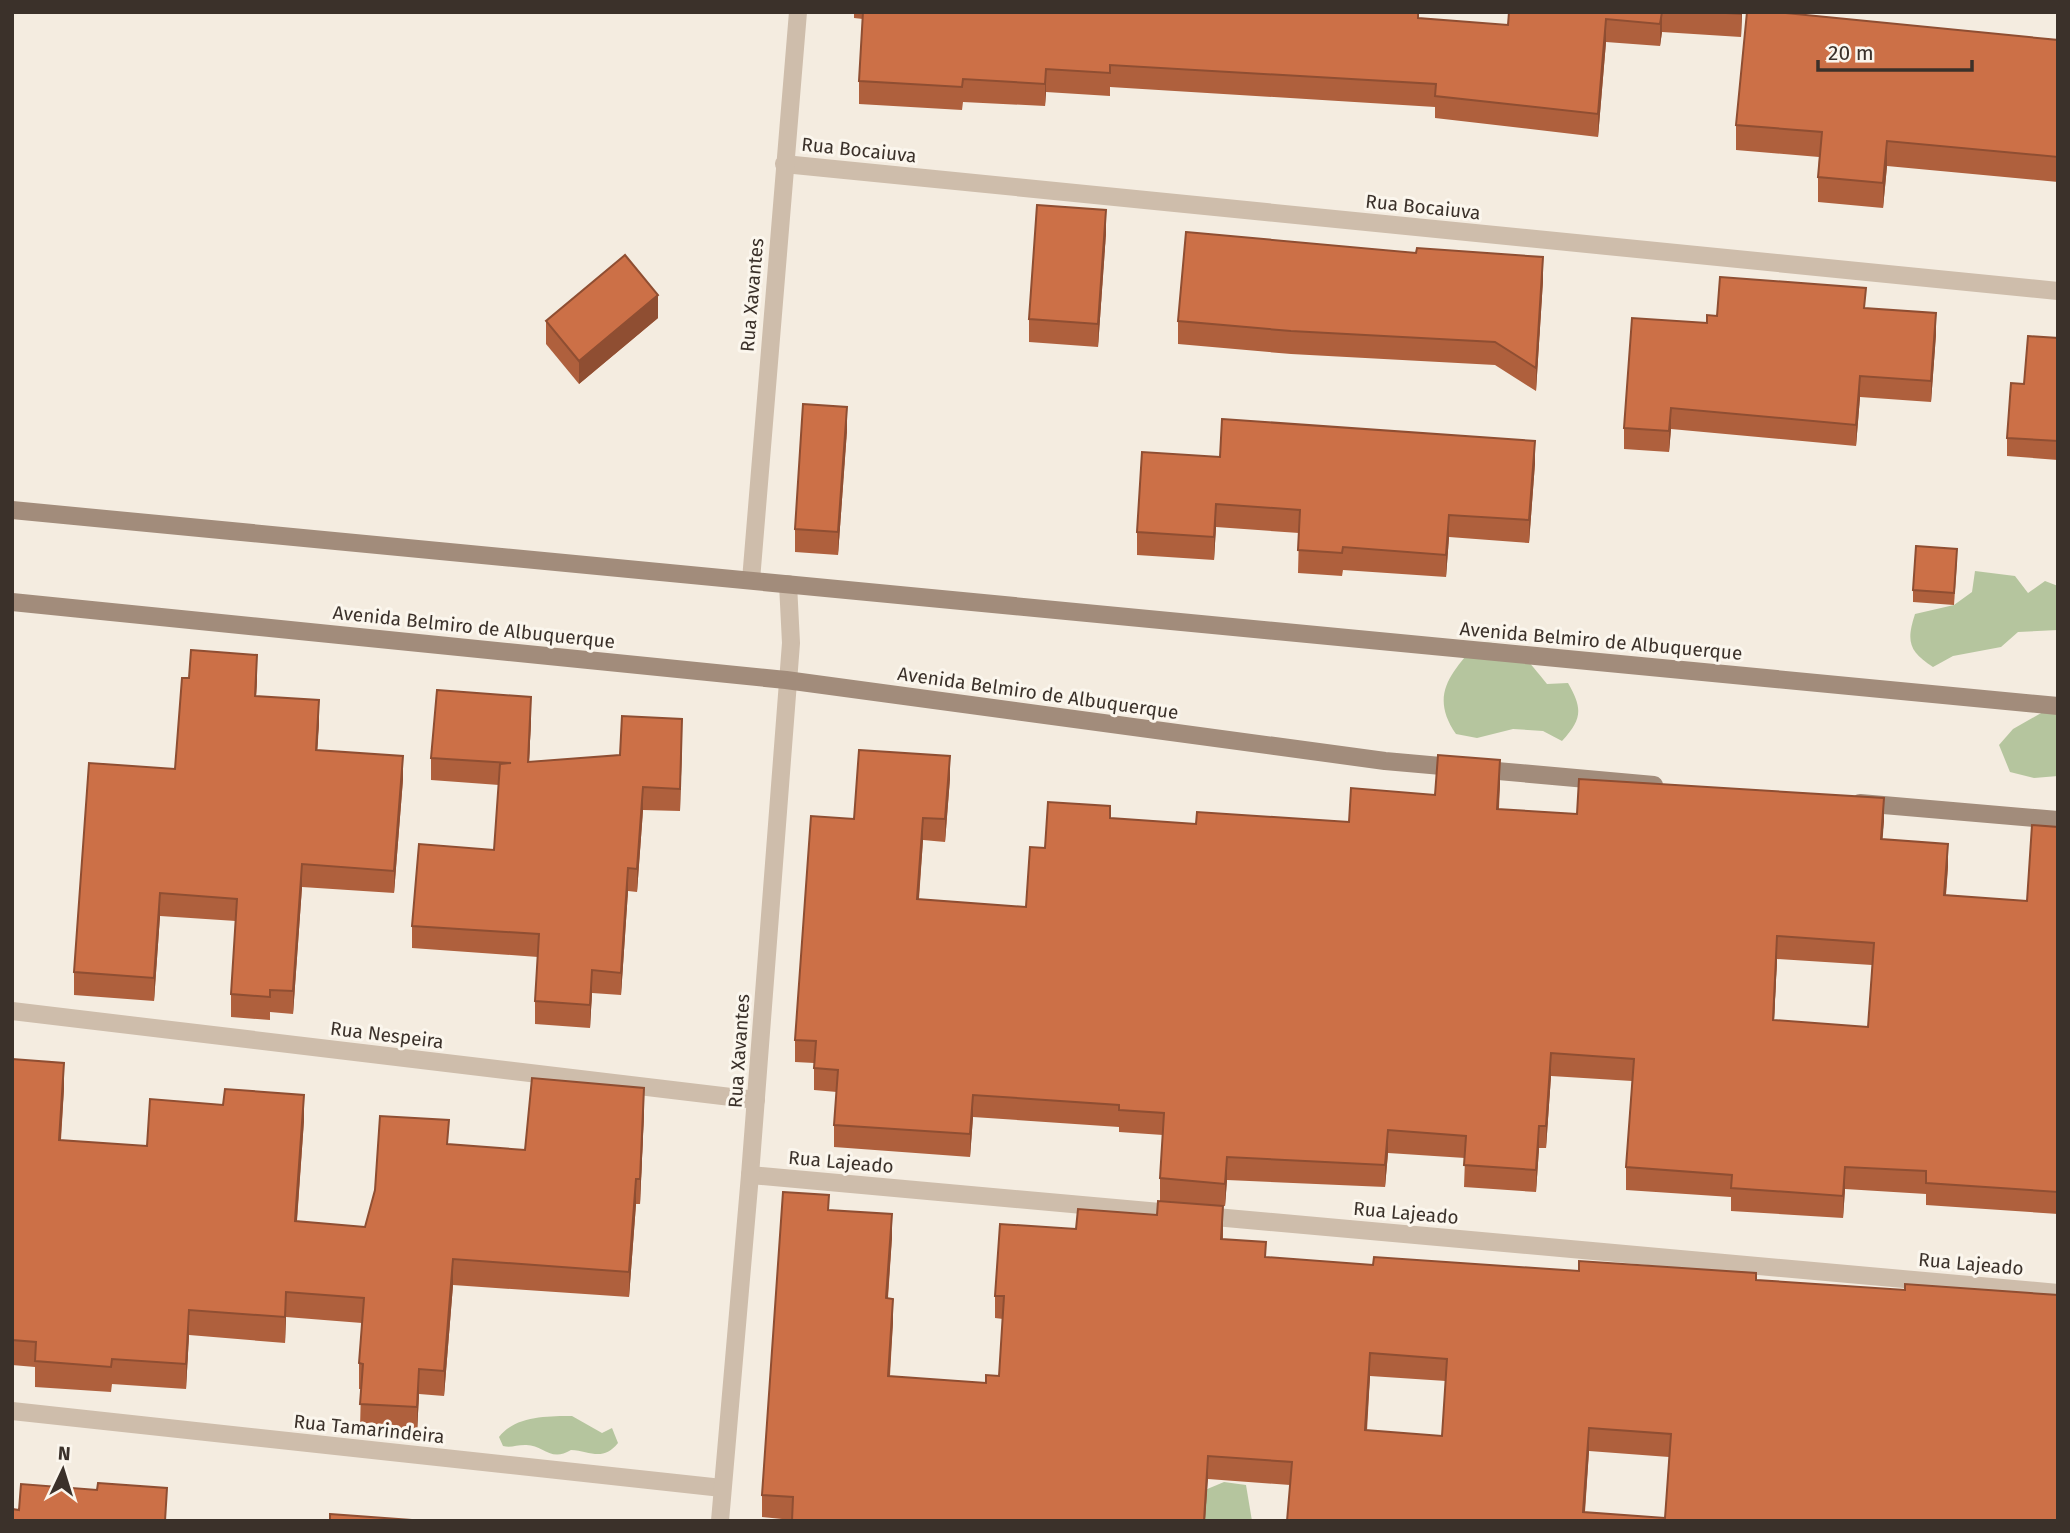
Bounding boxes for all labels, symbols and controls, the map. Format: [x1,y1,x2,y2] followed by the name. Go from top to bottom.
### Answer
[1818,28,1972,72] scale bar
[1828,40,1874,66] text: 20 m
[800,133,918,167] street label: Rua Bocaiuva
[1364,190,1482,224] street label: Rua Bocaiuva
[736,237,768,353] street label: Rua Xavantes
[332,601,616,653] street label: Avenida Belmiro de Albuquerque
[1459,617,1743,665] street label: Avenida Belmiro de Albuquerque
[896,662,1180,724] street label: Avenida Belmiro de Albuquerque
[724,993,754,1109] street label: Rua Xavantes
[329,1017,445,1053] street label: Rua Nespeira
[787,1146,895,1178] street label: Rua Lajeado
[1352,1197,1460,1229] street label: Rua Lajeado
[1917,1248,2025,1280] street label: Rua Lajeado
[292,1410,446,1448] street label: Rua Tamarindeira
[28,1435,98,1505] north arrow
[57,1442,71,1465] text: N

